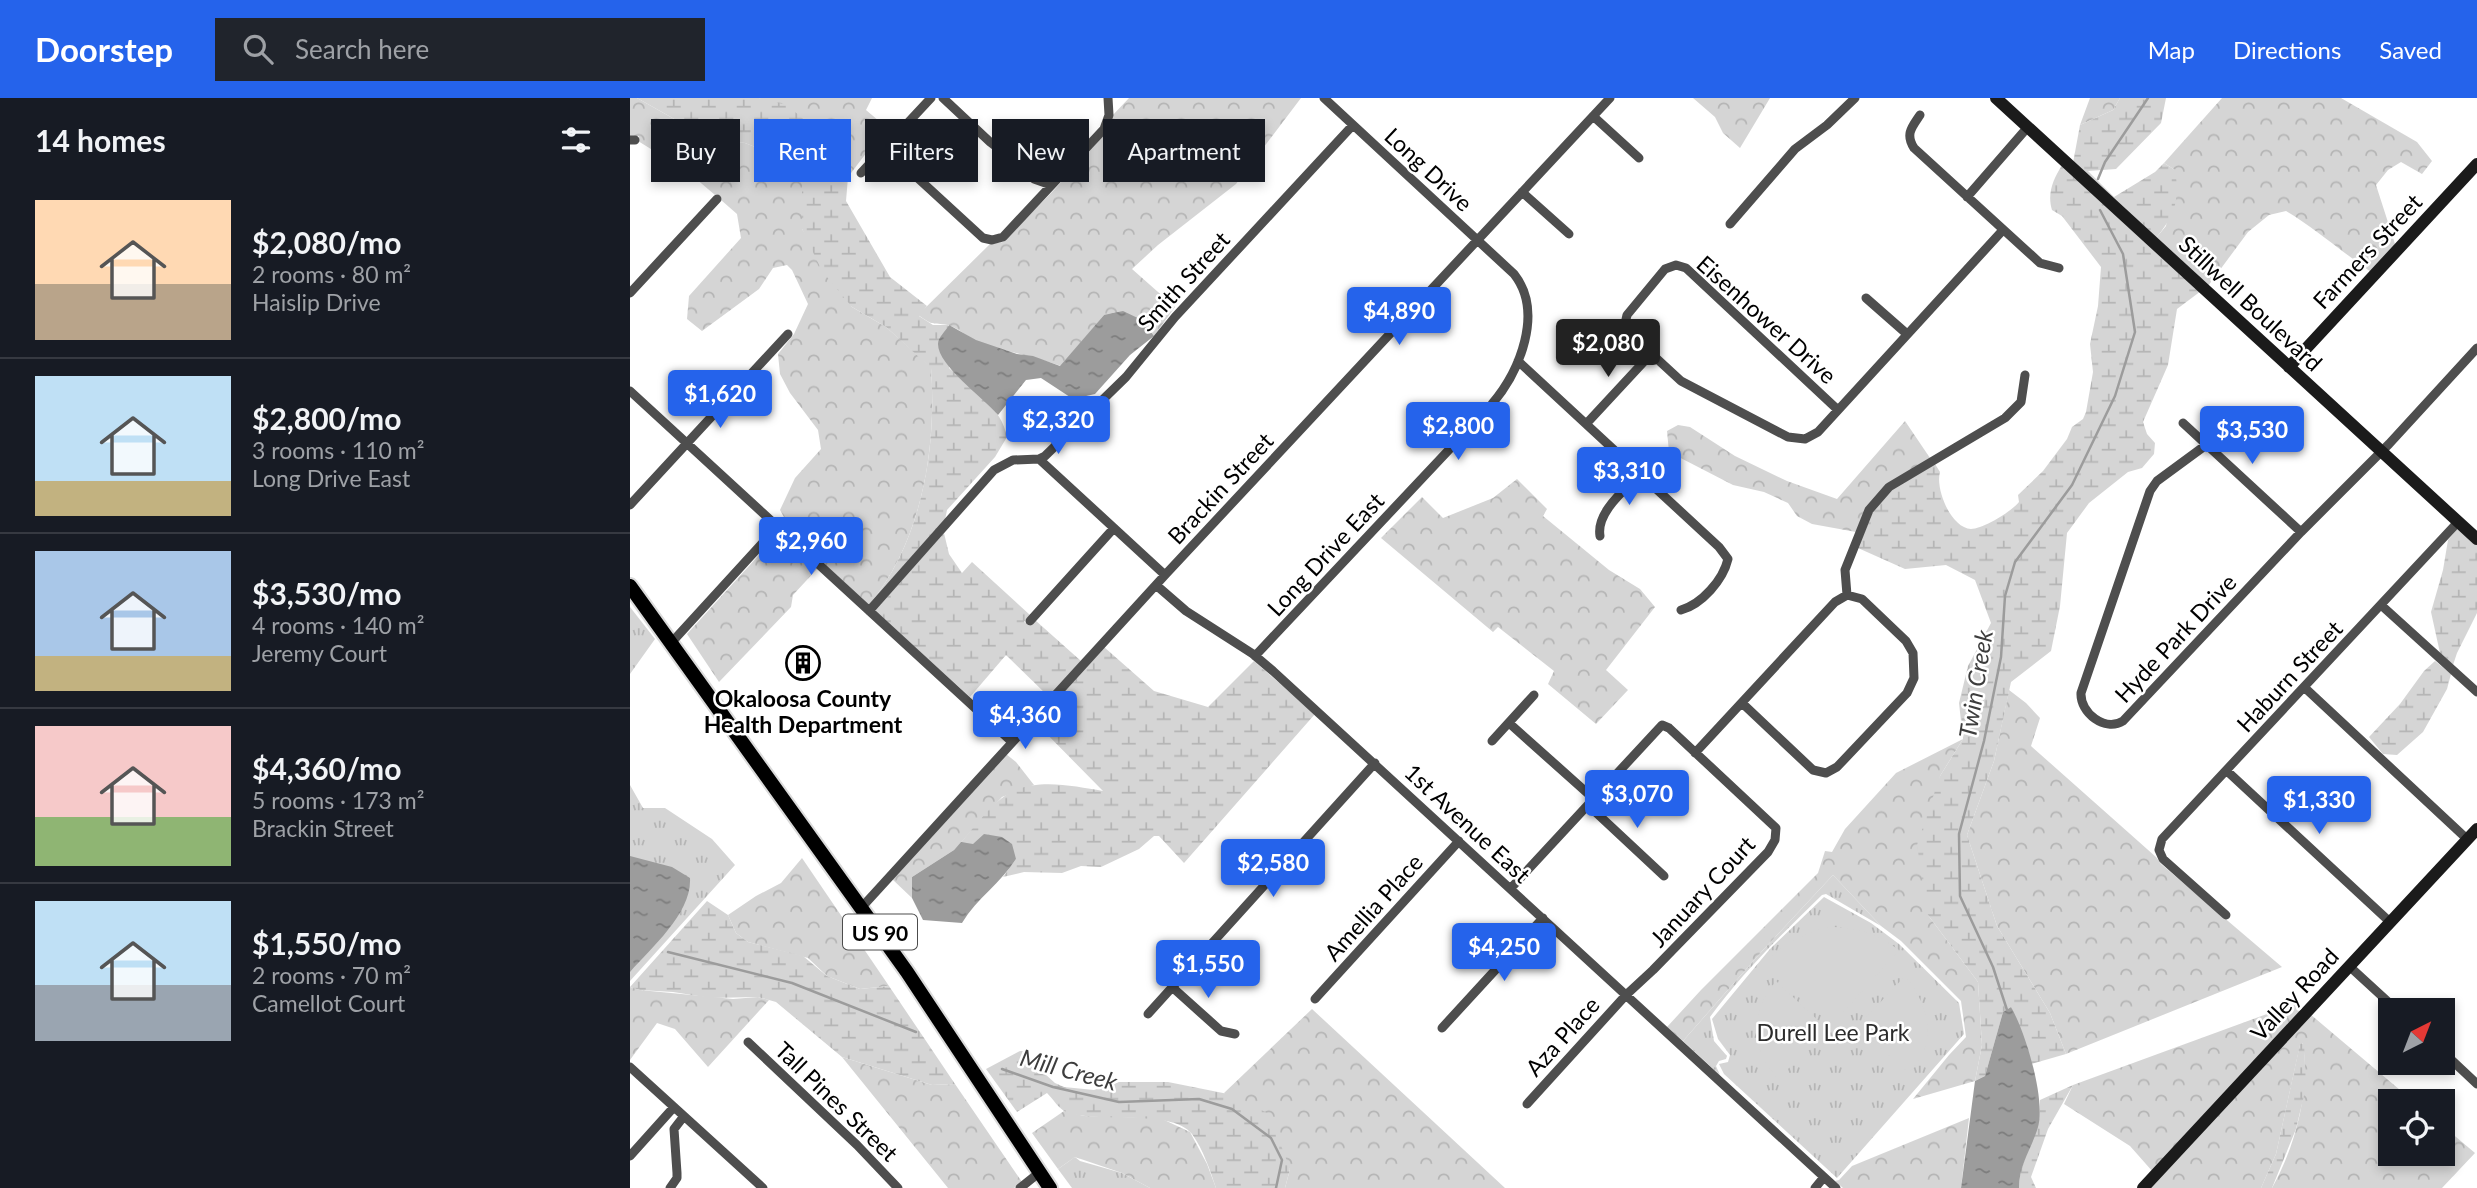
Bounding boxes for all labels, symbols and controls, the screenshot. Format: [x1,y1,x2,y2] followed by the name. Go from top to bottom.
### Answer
[215,18,705,81] search box
[35,29,173,69] text: Doorstep
[239,30,277,68] icon: search
[295,33,429,65] text: Search here
[2148,35,2195,64] text: Map
[2233,35,2341,64] text: Directions
[2379,35,2442,64] text: Saved
[651,119,740,182] chip: Buy
[754,119,851,182] chip: Rent
[865,119,978,182] chip: Filters
[992,119,1089,182] chip: New
[1103,119,1265,182] chip: Apartment
[557,121,595,159] icon: filters
[1379,121,1479,217] street label: Long Drive
[35,122,166,158] text: 14 homes
[2307,187,2428,314] street label: Farmers Street
[252,224,401,260] text: $2,080/mo
[1131,225,1235,337] street label: Smith Street
[91,228,175,312] icon: home
[2174,230,2328,376] street label: Stillwell Boulevard
[1691,249,1843,389] street label: Eisenhower Drive
[252,260,411,288] text: 2 rooms · 80 m²
[252,288,381,316] text: Haislip Drive
[1342,288,1456,347] pin: $4,890
[1363,296,1435,324] text: $4,890
[1551,320,1665,379] pin: $2,080
[1572,328,1644,356] text: $2,080
[663,370,777,430] pin: $1,620
[684,379,756,407] text: $1,620
[1001,396,1115,456] pin: $2,320
[252,400,401,436] text: $2,800/mo
[1401,402,1515,462] pin: $2,800
[91,404,175,488] icon: home
[1022,405,1094,433] text: $2,320
[2195,406,2309,466] pin: $3,530
[1422,411,1494,439] text: $2,800
[2216,415,2288,443] text: $3,530
[1161,426,1279,549] street label: Brackin Street
[252,436,424,464] text: 3 rooms · 110 m²
[1572,448,1686,507] pin: $3,310
[1593,456,1665,484] text: $3,310
[252,464,410,492] text: Long Drive East
[1261,486,1390,621] street label: Long Drive East
[754,518,868,577] pin: $2,960
[775,526,847,554] text: $2,960
[2108,568,2242,708] street label: Hyde Park Drive
[252,575,401,611] text: $3,530/mo
[91,579,175,663] icon: home
[252,611,424,639] text: 4 rooms · 140 m²
[2230,614,2348,737] street label: Haburn Street
[1952,627,1998,740] water label: Twin Creek
[252,639,387,667] text: Jeremy Court
[784,644,822,682] building icon: Okaloosa County Health Department
[704,684,903,738] place label: Okaloosa County Health Department
[968,692,1082,751] pin: $4,360
[989,700,1061,728] text: $4,360
[252,750,401,786] text: $4,360/mo
[91,754,175,838] icon: home
[1399,758,1537,889] street label: 1st Avenue East
[1580,770,1694,830] pin: $3,070
[2262,776,2376,836] pin: $1,330
[1601,779,1673,807] text: $3,070
[2283,785,2355,813] text: $1,330
[252,786,424,814] text: 5 rooms · 173 m²
[252,814,394,842] text: Brackin Street
[1644,829,1761,952] street label: January Court
[1216,840,1330,899] pin: $2,580
[1237,848,1309,876] text: $2,580
[1318,848,1428,966] street label: Amellia Place
[843,914,917,950] road number: US 90
[1447,924,1561,983] pin: $4,250
[252,925,401,961] text: $1,550/mo
[91,929,175,1013] icon: home
[1468,932,1540,960] text: $4,250
[1151,940,1265,1000] pin: $1,550
[2244,942,2344,1046] street label: Valley Road
[1172,949,1244,977] text: $1,550
[252,961,411,989] text: 2 rooms · 70 m²
[252,989,405,1017] text: Camellot Court
[1519,991,1605,1081] street label: Aza Place
[2378,998,2455,1074] north arrow
[2378,998,2455,1166] map controls
[1757,1018,1910,1046] park label: Durell Lee Park
[770,1035,905,1167] street label: Tall Pines Street
[1017,1042,1121,1096] water label: Mill Creek
[2378,1089,2455,1166] button: locate

